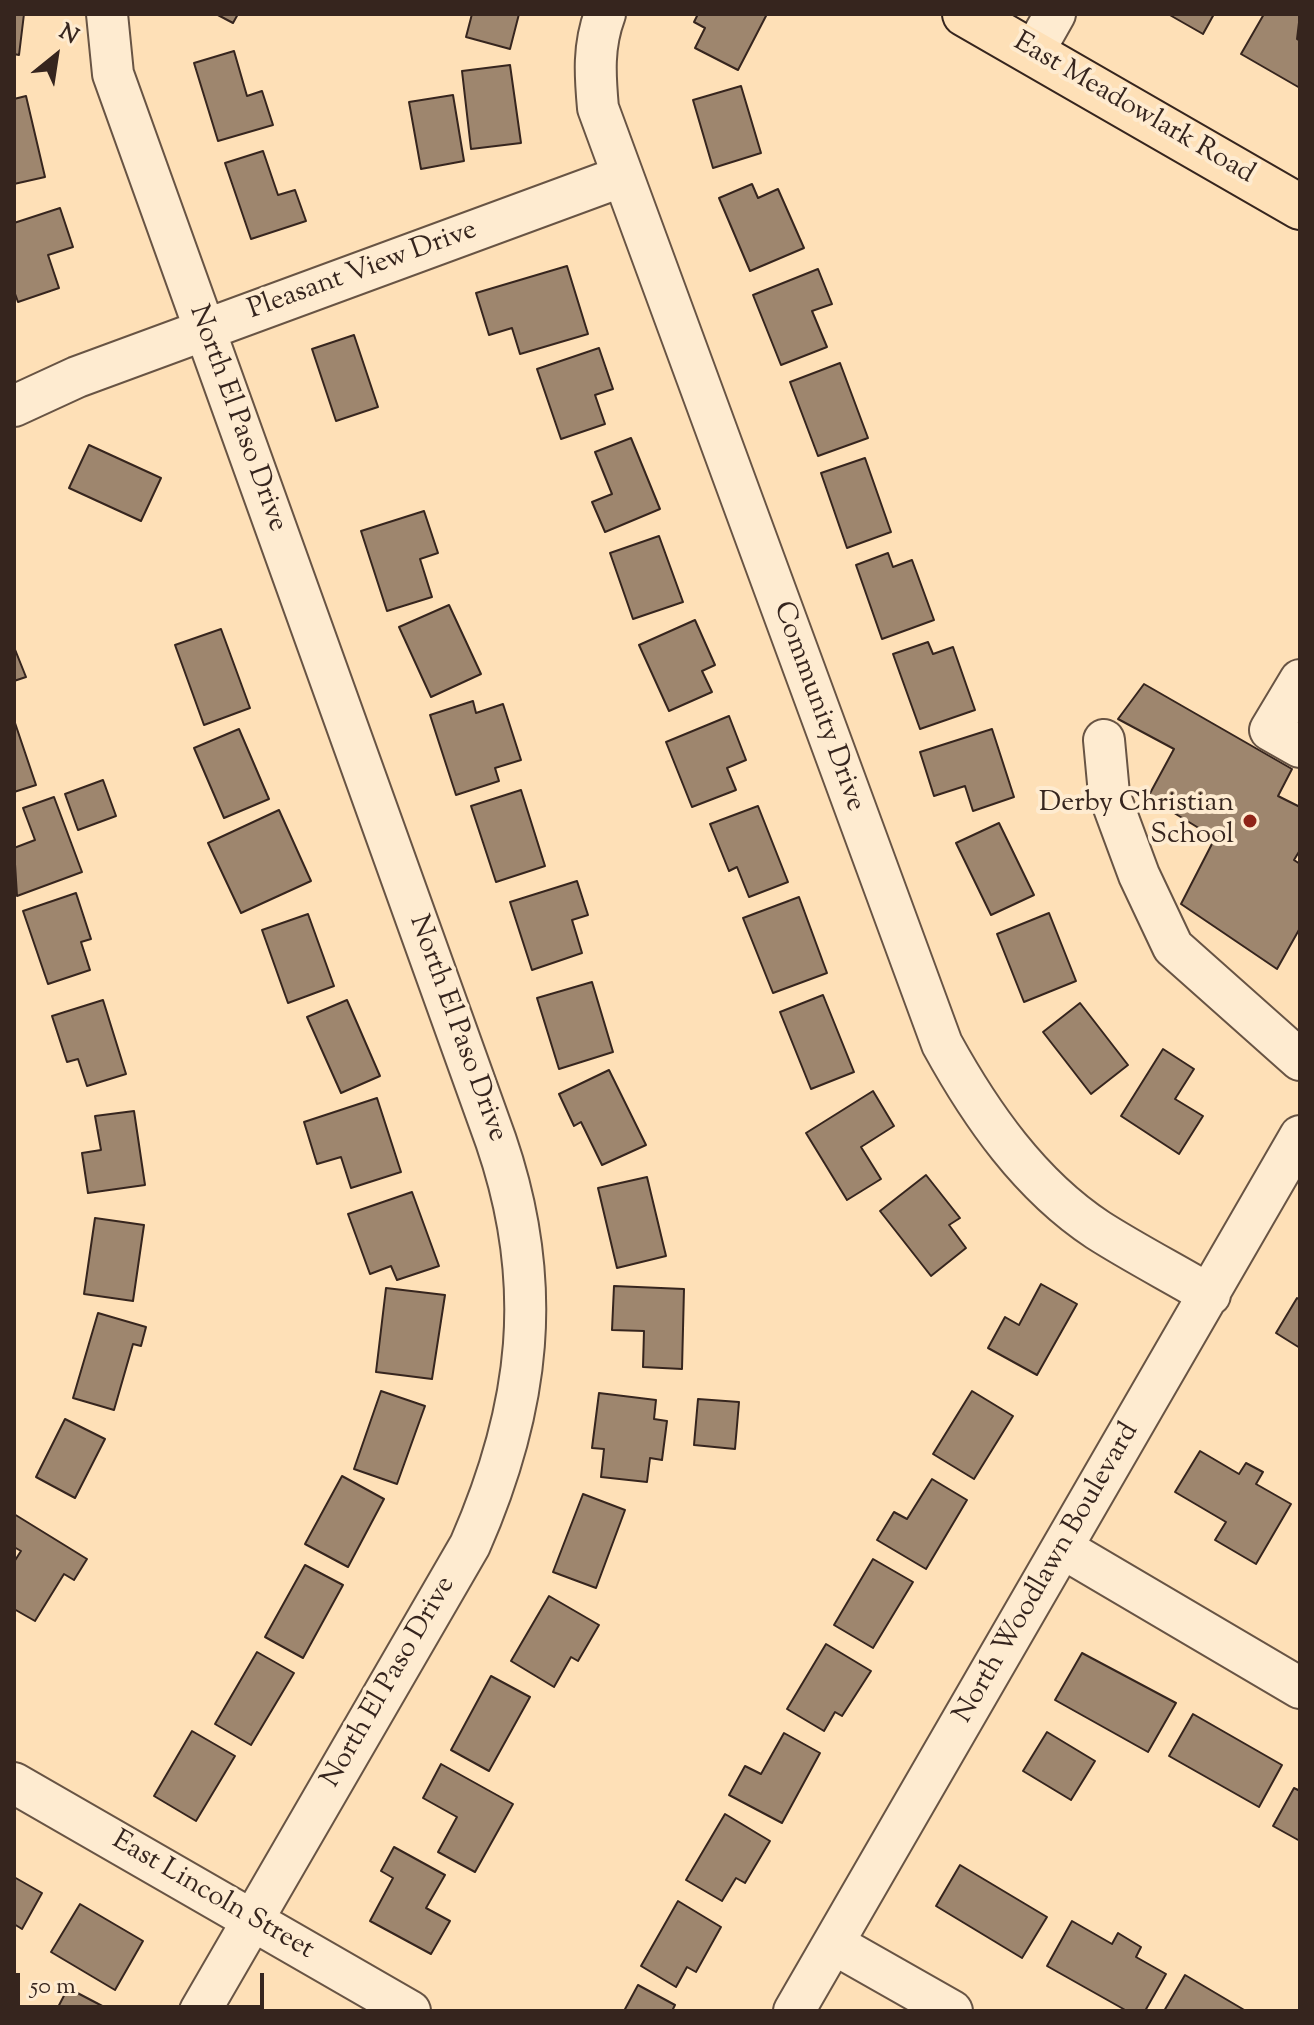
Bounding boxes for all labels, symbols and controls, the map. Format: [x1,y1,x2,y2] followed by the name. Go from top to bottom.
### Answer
[16,16,96,96] north arrow
[52,17,84,53] text: N
[1006,27,1260,193] street label: East Meadowlark Road
[244,215,482,329] street label: Pleasant View Drive
[179,301,293,537] street label: North El Paso Drive
[764,598,870,816] street label: Community Drive
[1039,788,1234,854] place label: Derby Christian School
[1241,812,1259,830] marker: Derby Christian School
[399,911,513,1147] street label: North El Paso Drive
[948,1418,1148,1730] street label: North Woodlawn Boulevard
[316,1571,464,1795] street label: North El Paso Drive
[105,1825,319,1969] street label: East Lincoln Street
[20,1957,268,2007] scale bar
[30,1970,76,2004] text: 50 m

